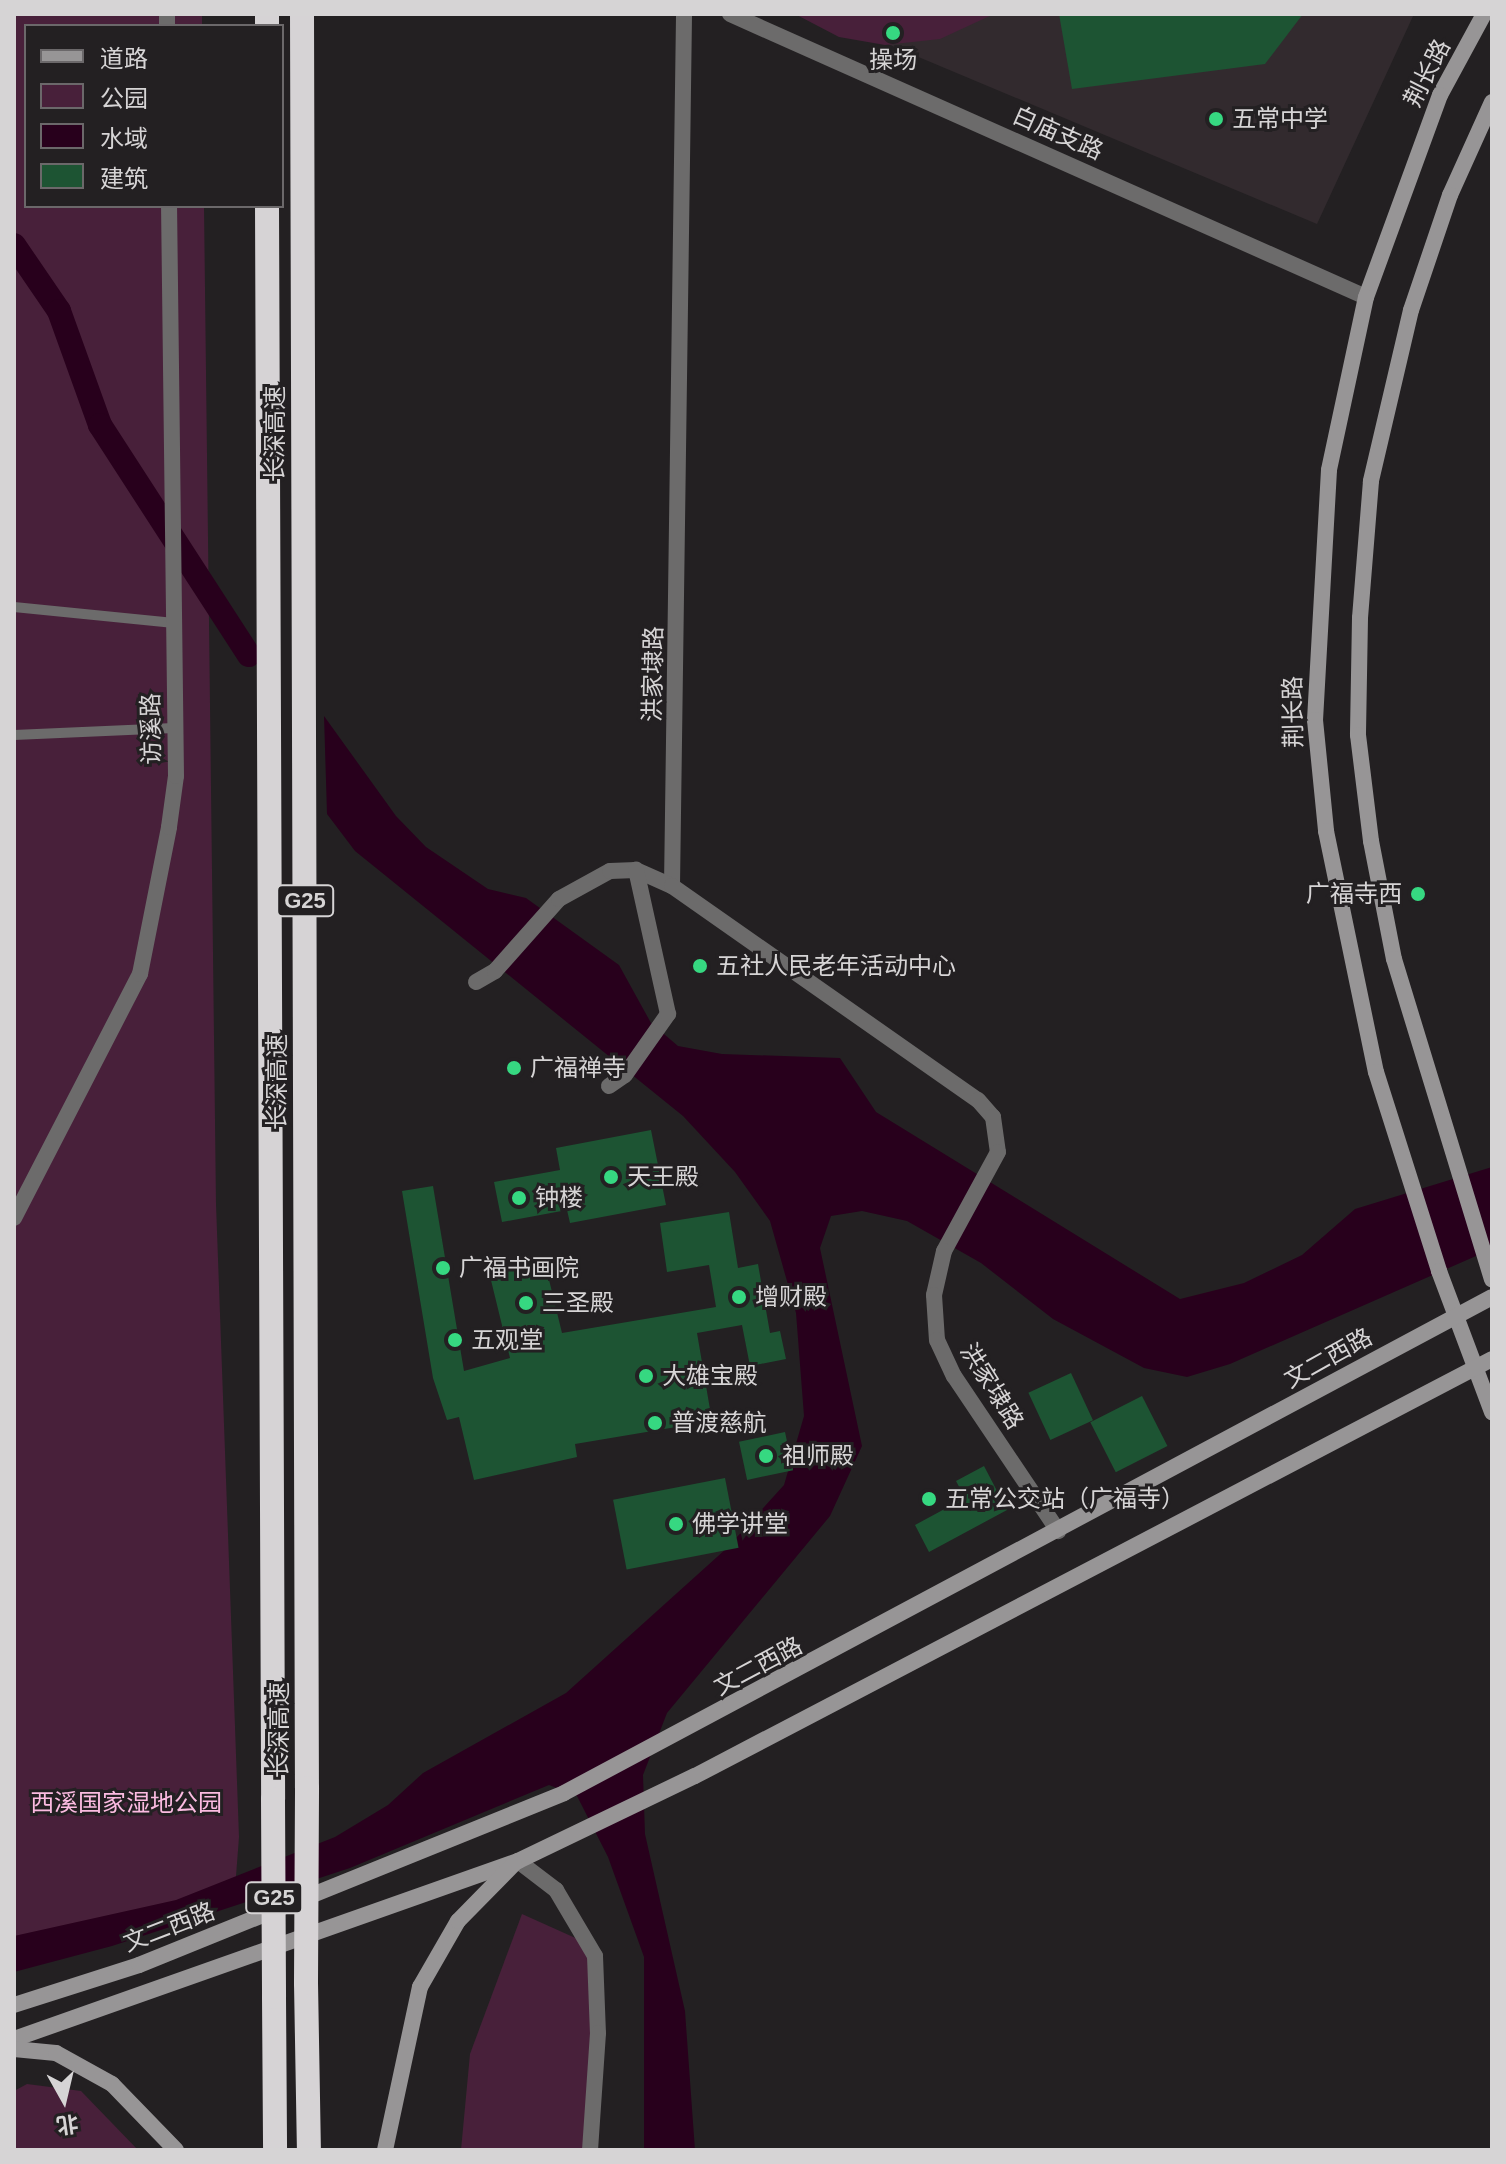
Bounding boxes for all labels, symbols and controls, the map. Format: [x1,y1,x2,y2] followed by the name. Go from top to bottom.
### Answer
[24,24,284,208] legend
[884,24,902,42] marker: 操场
[1398,34,1456,112] street label: 荆长路
[100,45,148,72] text: 道路
[869,46,917,74] place label: 操场
[100,85,148,112] text: 公园
[1008,100,1108,166] street label: 白庙支路
[1232,105,1328,133] place label: 五常中学
[1207,110,1225,128] marker: 五常中学
[100,125,148,152] text: 水域
[100,165,148,192] text: 建筑
[261,386,289,482] street label: 长深高速
[638,626,668,722] street label: 洪家埭路
[1278,676,1308,748] street label: 荆长路
[136,693,166,765] street label: 访溪路
[1306,880,1402,908] place label: 广福寺西
[275,883,335,919] road number: G25
[1409,885,1427,903] marker: 广福寺西
[716,952,956,980] place label: 五社人民老年活动中心
[691,957,709,975] marker: 五社人民老年活动中心
[263,1034,291,1130] street label: 长深高速
[530,1054,626,1082] place label: 广福禅寺
[505,1059,523,1077] marker: 广福禅寺
[627,1163,699,1191] place label: 天王殿
[602,1168,620,1186] marker: 天王殿
[535,1184,583,1212] place label: 钟楼
[510,1189,528,1207] marker: 钟楼
[459,1254,579,1282] place label: 广福书画院
[434,1259,452,1277] marker: 广福书画院
[755,1283,827,1311] place label: 增财殿
[730,1288,748,1306] marker: 增财殿
[542,1289,614,1317] place label: 三圣殿
[517,1294,535,1312] marker: 三圣殿
[1279,1322,1377,1394] street label: 文二西路
[471,1326,543,1354] place label: 五观堂
[446,1331,464,1349] marker: 五观堂
[954,1338,1030,1434] street label: 洪家埭路
[662,1362,758,1390] place label: 大雄宝殿
[637,1367,655,1385] marker: 大雄宝殿
[671,1409,767,1437] place label: 普渡慈航
[646,1414,664,1432] marker: 普渡慈航
[782,1442,854,1470] place label: 祖师殿
[757,1447,775,1465] marker: 祖师殿
[945,1485,1185,1513] place label: 五常公交站（广福寺）
[920,1490,938,1508] marker: 五常公交站（广福寺）
[692,1510,788,1538] place label: 佛学讲堂
[667,1515,685,1533] marker: 佛学讲堂
[709,1631,807,1701] street label: 文二西路
[265,1682,293,1778] street label: 长深高速
[30,1789,222,1817] park label: 西溪国家湿地公园
[244,1880,304,1916] road number: G25
[119,1896,219,1958] street label: 文二西路
[24,2060,104,2140] north arrow
[55,2110,80,2138] text: 北

